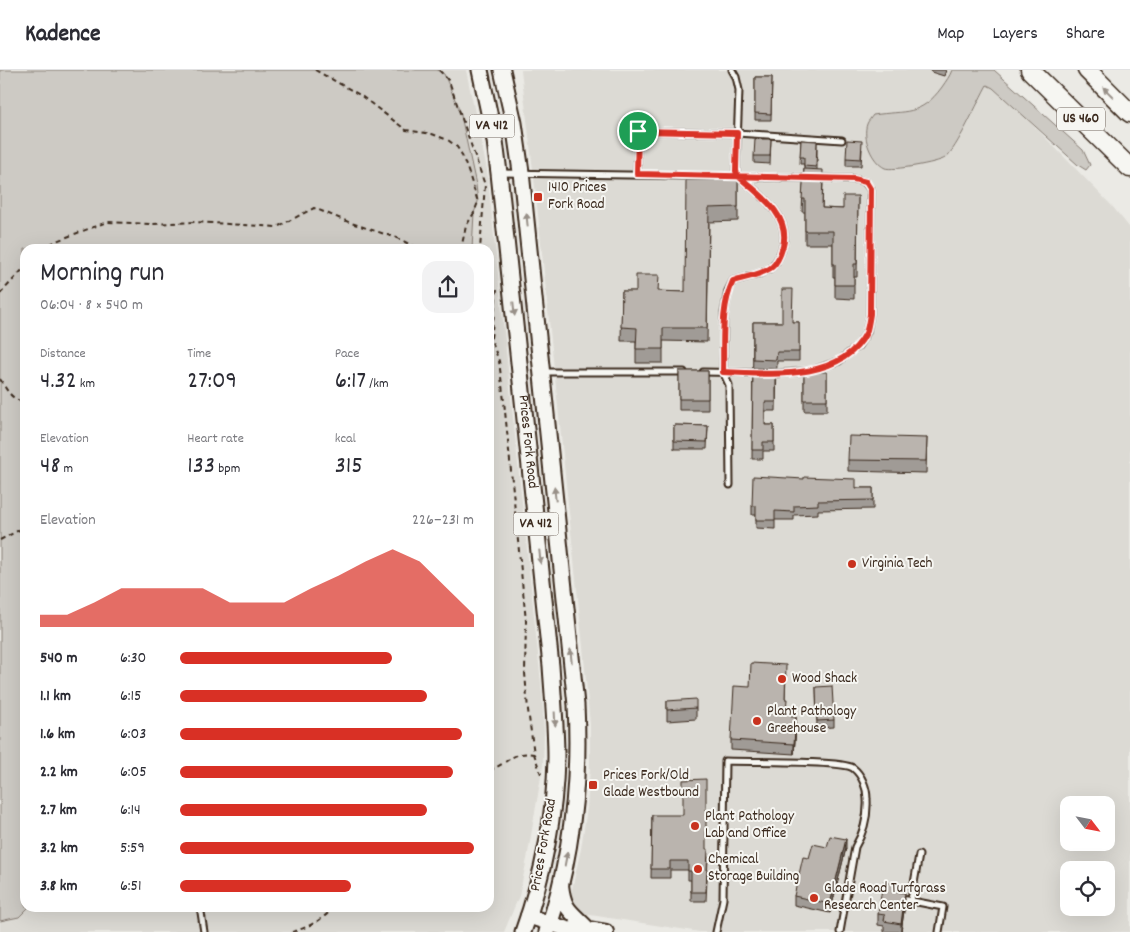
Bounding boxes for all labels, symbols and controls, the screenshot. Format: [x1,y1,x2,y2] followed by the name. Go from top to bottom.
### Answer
[25,18,100,52] text: Kadence
[937,22,964,47] text: Map
[992,22,1038,47] text: Layers
[1066,22,1105,47] text: Share
[1103,86,1115,98] one-way arrow
[1057,108,1105,131] road number: US 460
[617,110,659,152] pin
[470,114,514,138] road number: VA 412
[624,117,652,145] icon: arrive
[548,177,606,216] place label: 1410 Prices Fork Road
[532,191,544,203] marker: 1410 Prices Fork Road
[522,211,530,227] one-way arrow
[40,255,164,295] text: Morning run
[422,261,474,313] button: share
[40,294,143,317] text: 06:04 · 8 × 540 m
[510,301,518,317] one-way arrow
[40,344,86,364] text: Distance
[187,344,211,364] text: Time
[335,344,359,364] text: Pace
[40,364,77,400] text: 4.32
[187,364,237,400] text: 27:09
[335,364,366,400] text: 6:17
[77,374,95,394] text: km
[366,374,389,394] text: /km
[511,394,543,490] street label: Prices Fork Road
[40,429,89,449] text: Elevation
[187,429,244,449] text: Heart rate
[335,429,356,449] text: kcal
[40,449,60,485] text: 48
[187,449,215,485] text: 133
[335,449,363,485] text: 315
[60,459,73,479] text: m
[215,459,240,479] text: bpm
[551,486,559,502] one-way arrow
[40,509,96,532] text: Elevation
[412,509,474,532] text: 226–231 m
[514,512,558,536] road number: VA 412
[536,550,544,566] one-way arrow
[862,553,933,575] place label: Virginia Tech
[846,558,858,570] marker: Virginia Tech
[40,647,77,670] text: 540 m
[120,647,146,670] text: 6:30
[567,648,575,664] one-way arrow
[792,668,857,690] place label: Wood Shack
[776,673,788,685] marker: Wood Shack
[40,685,71,708] text: 1.1 km
[120,685,141,708] text: 6:15
[767,701,857,740] place label: Plant Pathology Greehouse
[551,711,559,727] one-way arrow
[751,715,763,727] marker: Plant Pathology Greehouse
[40,723,75,746] text: 1.6 km
[120,723,146,746] text: 6:03
[40,761,78,784] text: 2.2 km
[120,761,147,784] text: 6:05
[603,765,699,804] place label: Prices Fork/Old Glade Westbound
[587,779,599,791] marker: Prices Fork/Old Glade Westbound
[1060,796,1115,851] north arrow
[1060,796,1115,916] map controls
[525,797,563,893] street label: Prices Fork Road
[40,799,77,822] text: 2.7 km
[120,799,141,822] text: 6:14
[705,806,795,845] place label: Plant Pathology Lab and Office
[689,820,701,832] marker: Plant Pathology Lab and Office
[40,837,78,860] text: 3.2 km
[120,837,145,860] text: 5:59
[708,849,799,888] place label: Chemical Storage Building
[562,852,570,867] one-way arrow
[1060,861,1115,916] button: locate
[692,863,704,875] marker: Chemical Storage Building
[40,875,77,898] text: 3.8 km
[120,875,141,898] text: 6:51
[824,878,946,917] place label: Glade Road Turfgrass Research Center
[808,892,820,904] marker: Glade Road Turfgrass Research Center

